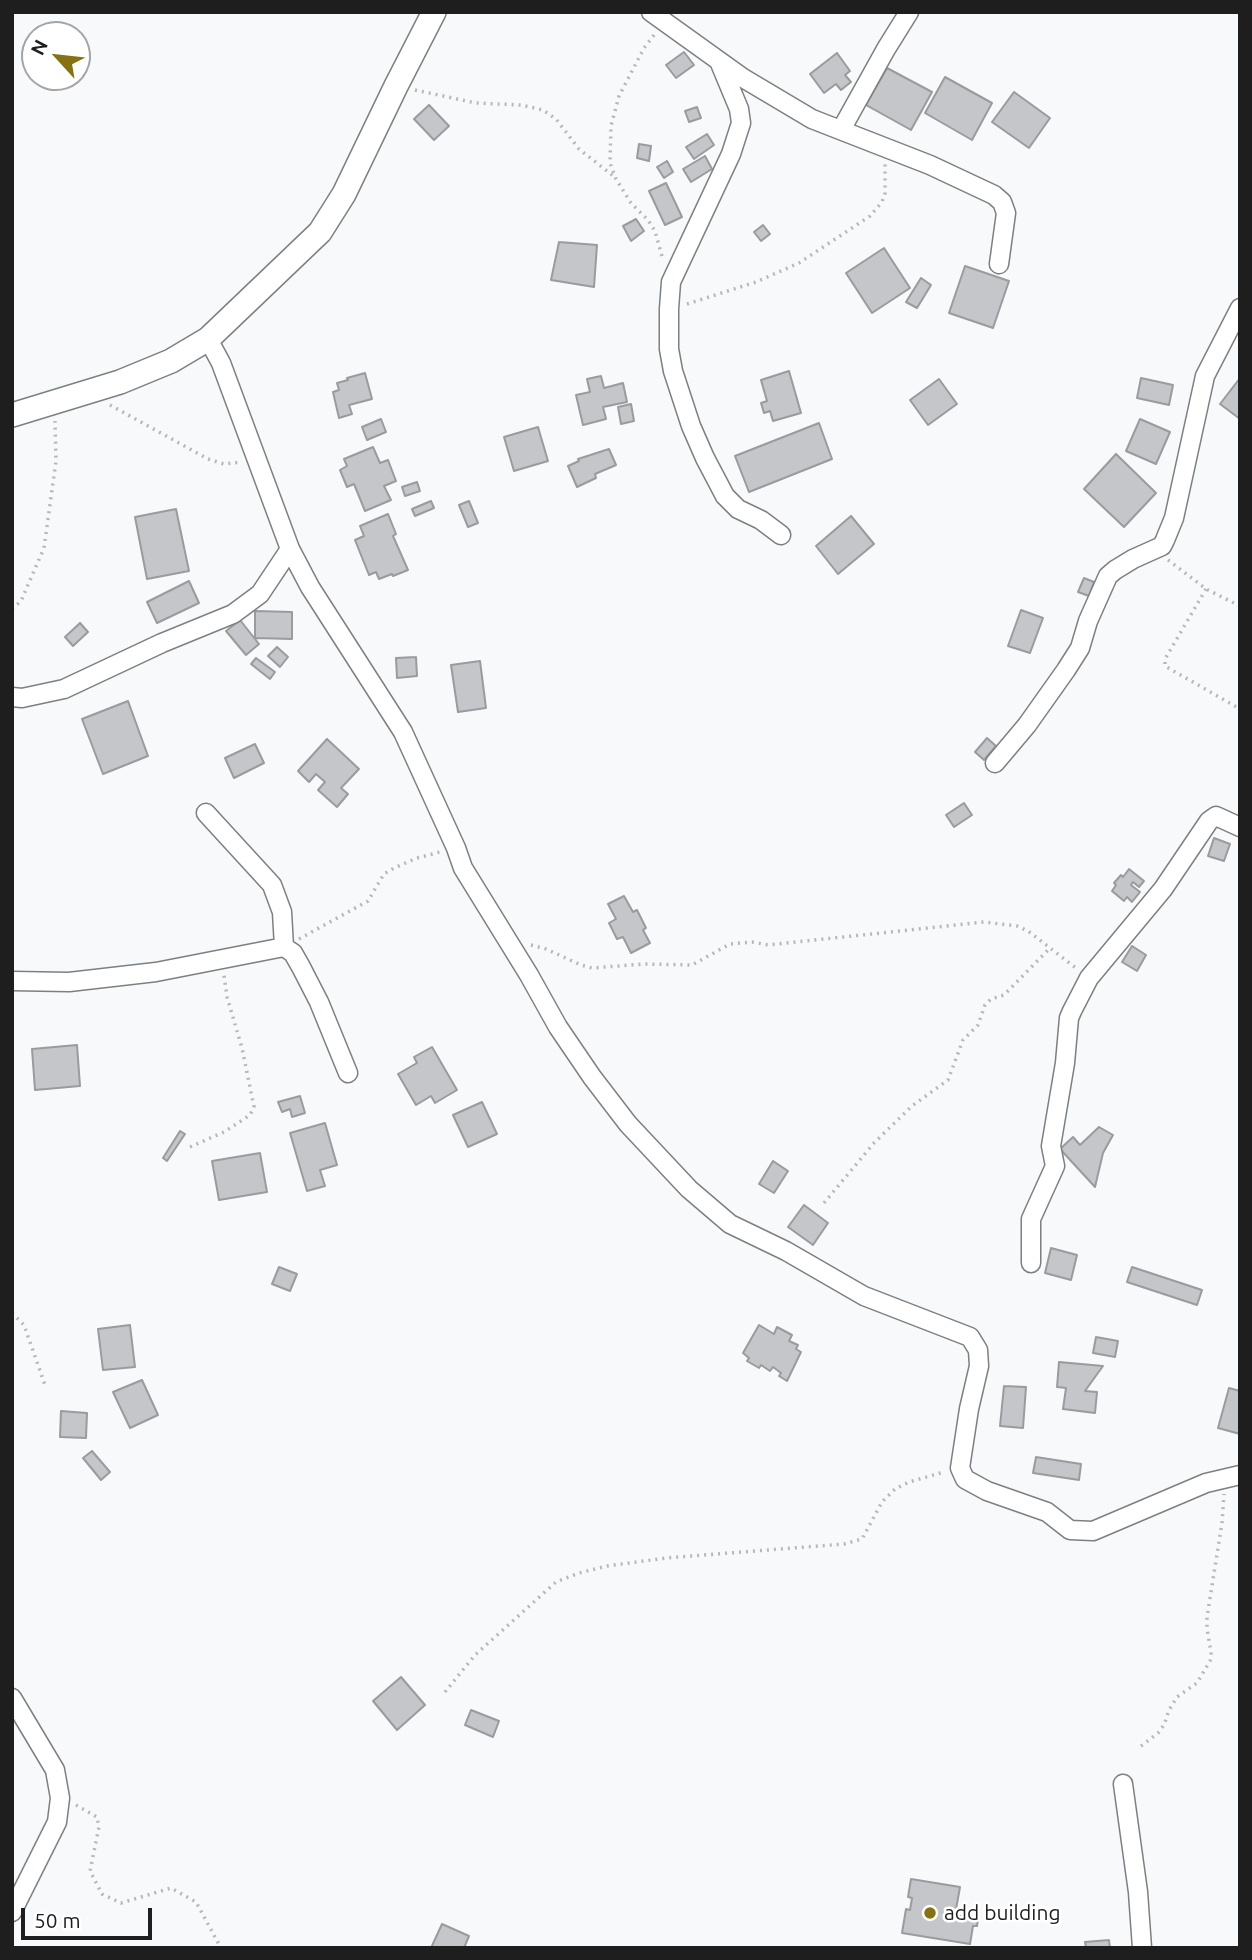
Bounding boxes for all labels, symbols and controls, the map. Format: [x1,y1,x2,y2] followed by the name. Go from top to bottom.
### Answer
[21,21,91,91] north arrow
[26,36,52,59] text: N
[24,1894,156,1938] scale bar
[944,1900,1061,1926] place label: add building
[922,1905,938,1921] marker: add building
[34,1908,81,1932] text: 50 m

